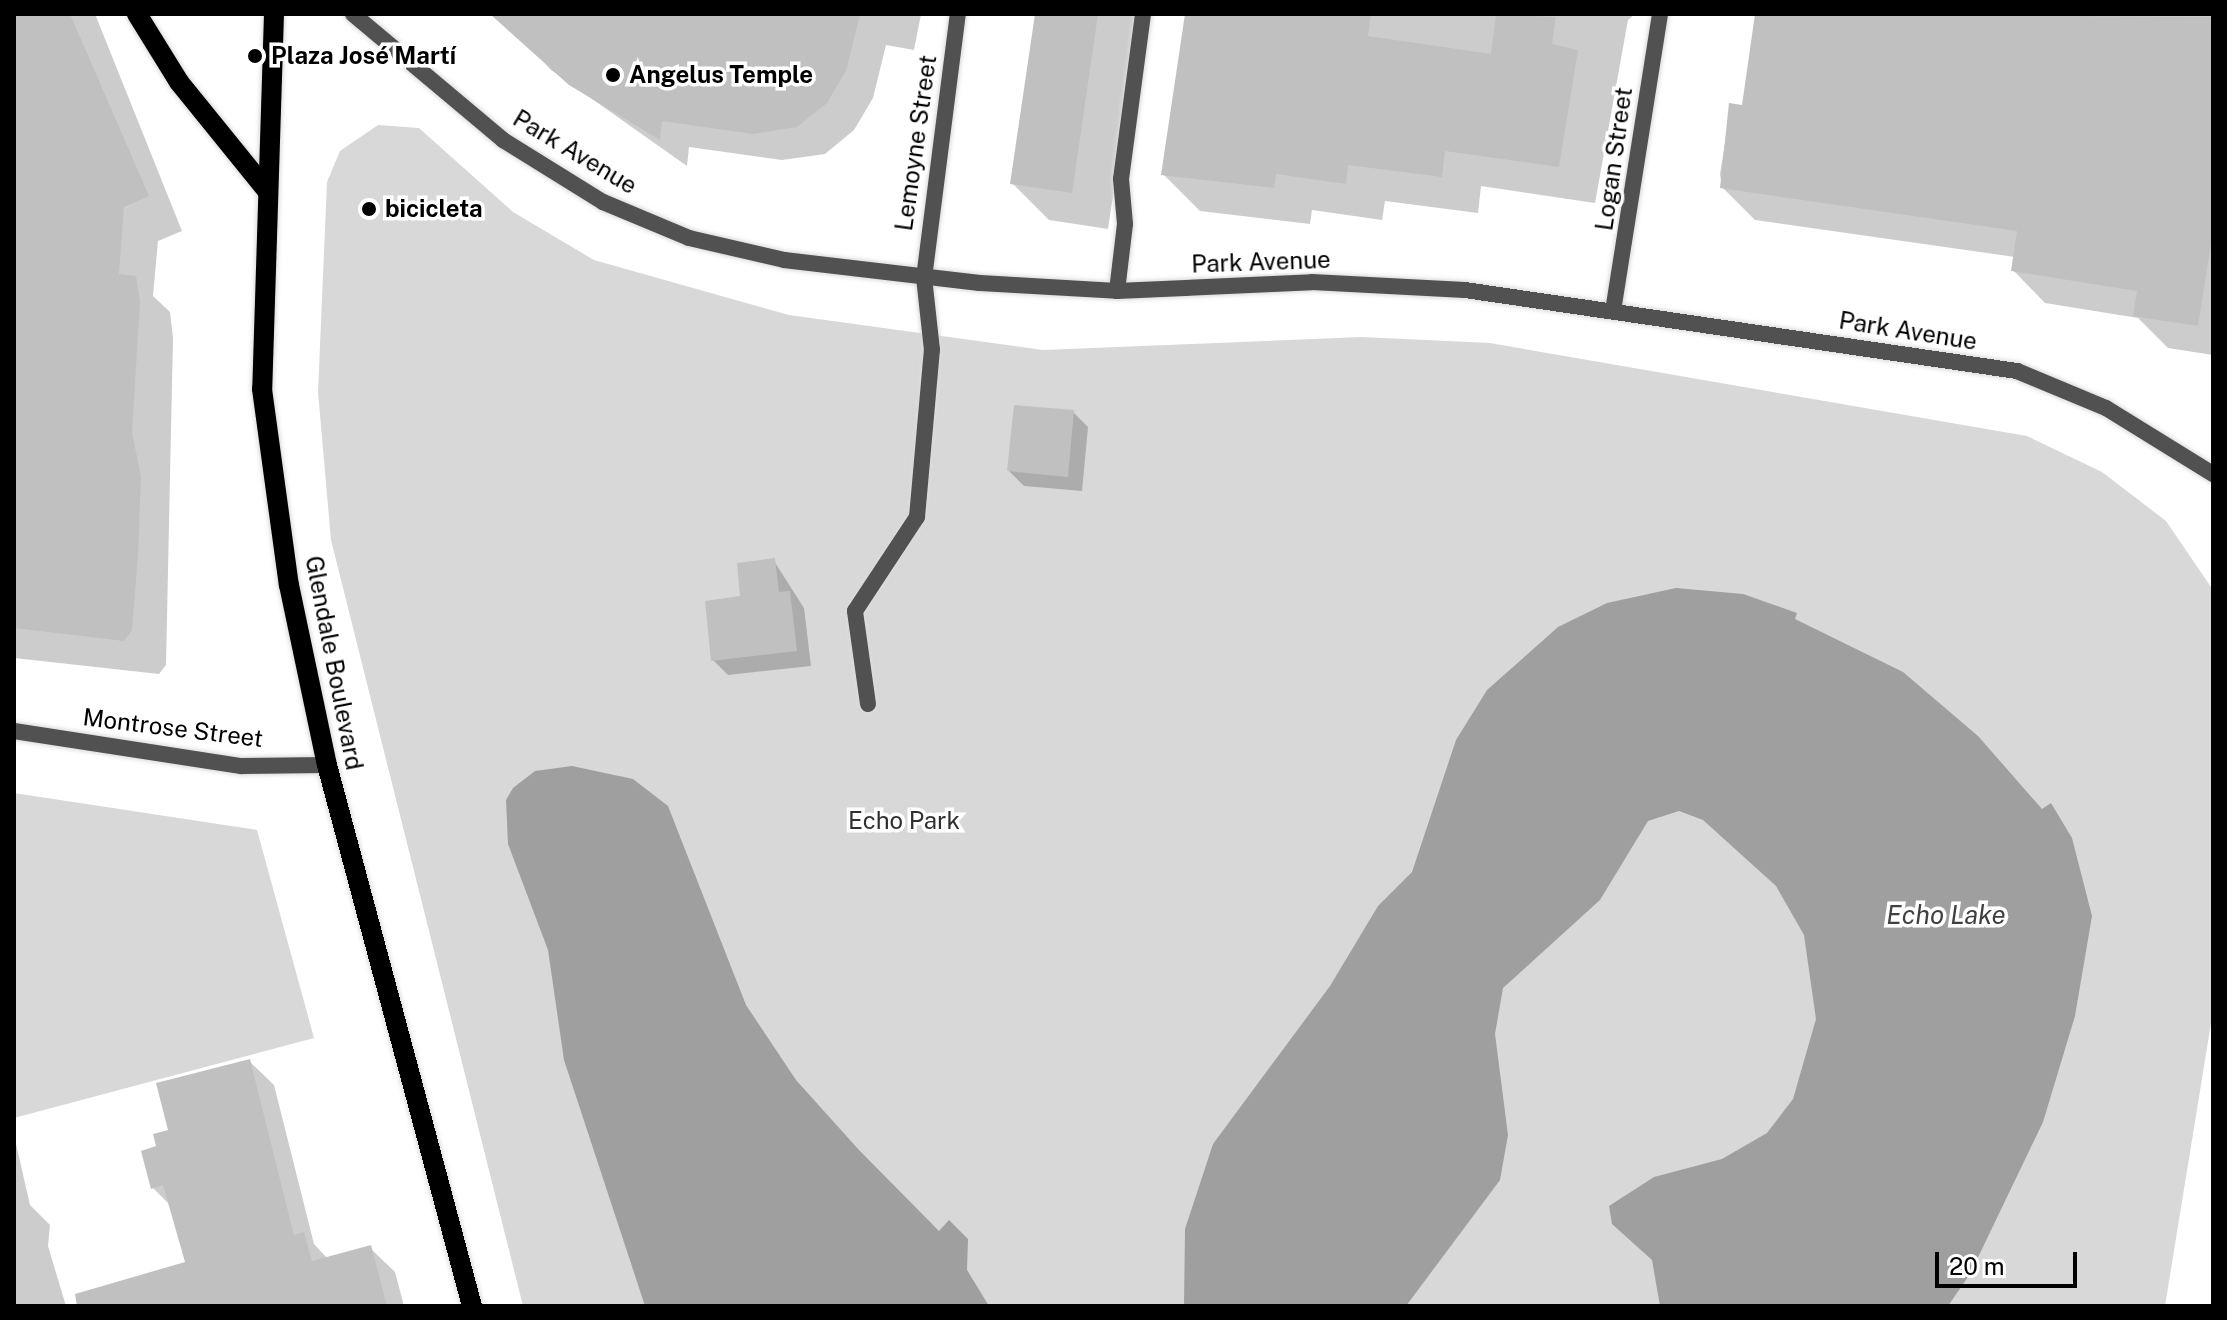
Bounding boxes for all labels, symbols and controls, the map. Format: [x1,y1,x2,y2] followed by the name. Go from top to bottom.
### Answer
[271,42,456,70] place label: Plaza José Martí
[246,47,264,65] marker: Plaza José Martí
[889,53,943,233] street label: Lemoyne Street
[629,61,813,89] place label: Angelus Temple
[604,66,622,84] marker: Angelus Temple
[1590,85,1638,233] street label: Logan Street
[508,104,642,200] street label: Park Avenue
[385,195,483,223] place label: bicicleta
[360,200,378,218] marker: bicicleta
[1191,245,1331,279] street label: Park Avenue
[1837,306,1979,356] street label: Park Avenue
[299,553,369,773] street label: Glendale Boulevard
[81,703,265,753] street label: Montrose Street
[848,807,960,835] park label: Echo Park
[1886,899,2006,931] water label: Echo Lake
[1939,1236,2081,1286] scale bar
[1949,1252,2005,1280] text: 20 m

